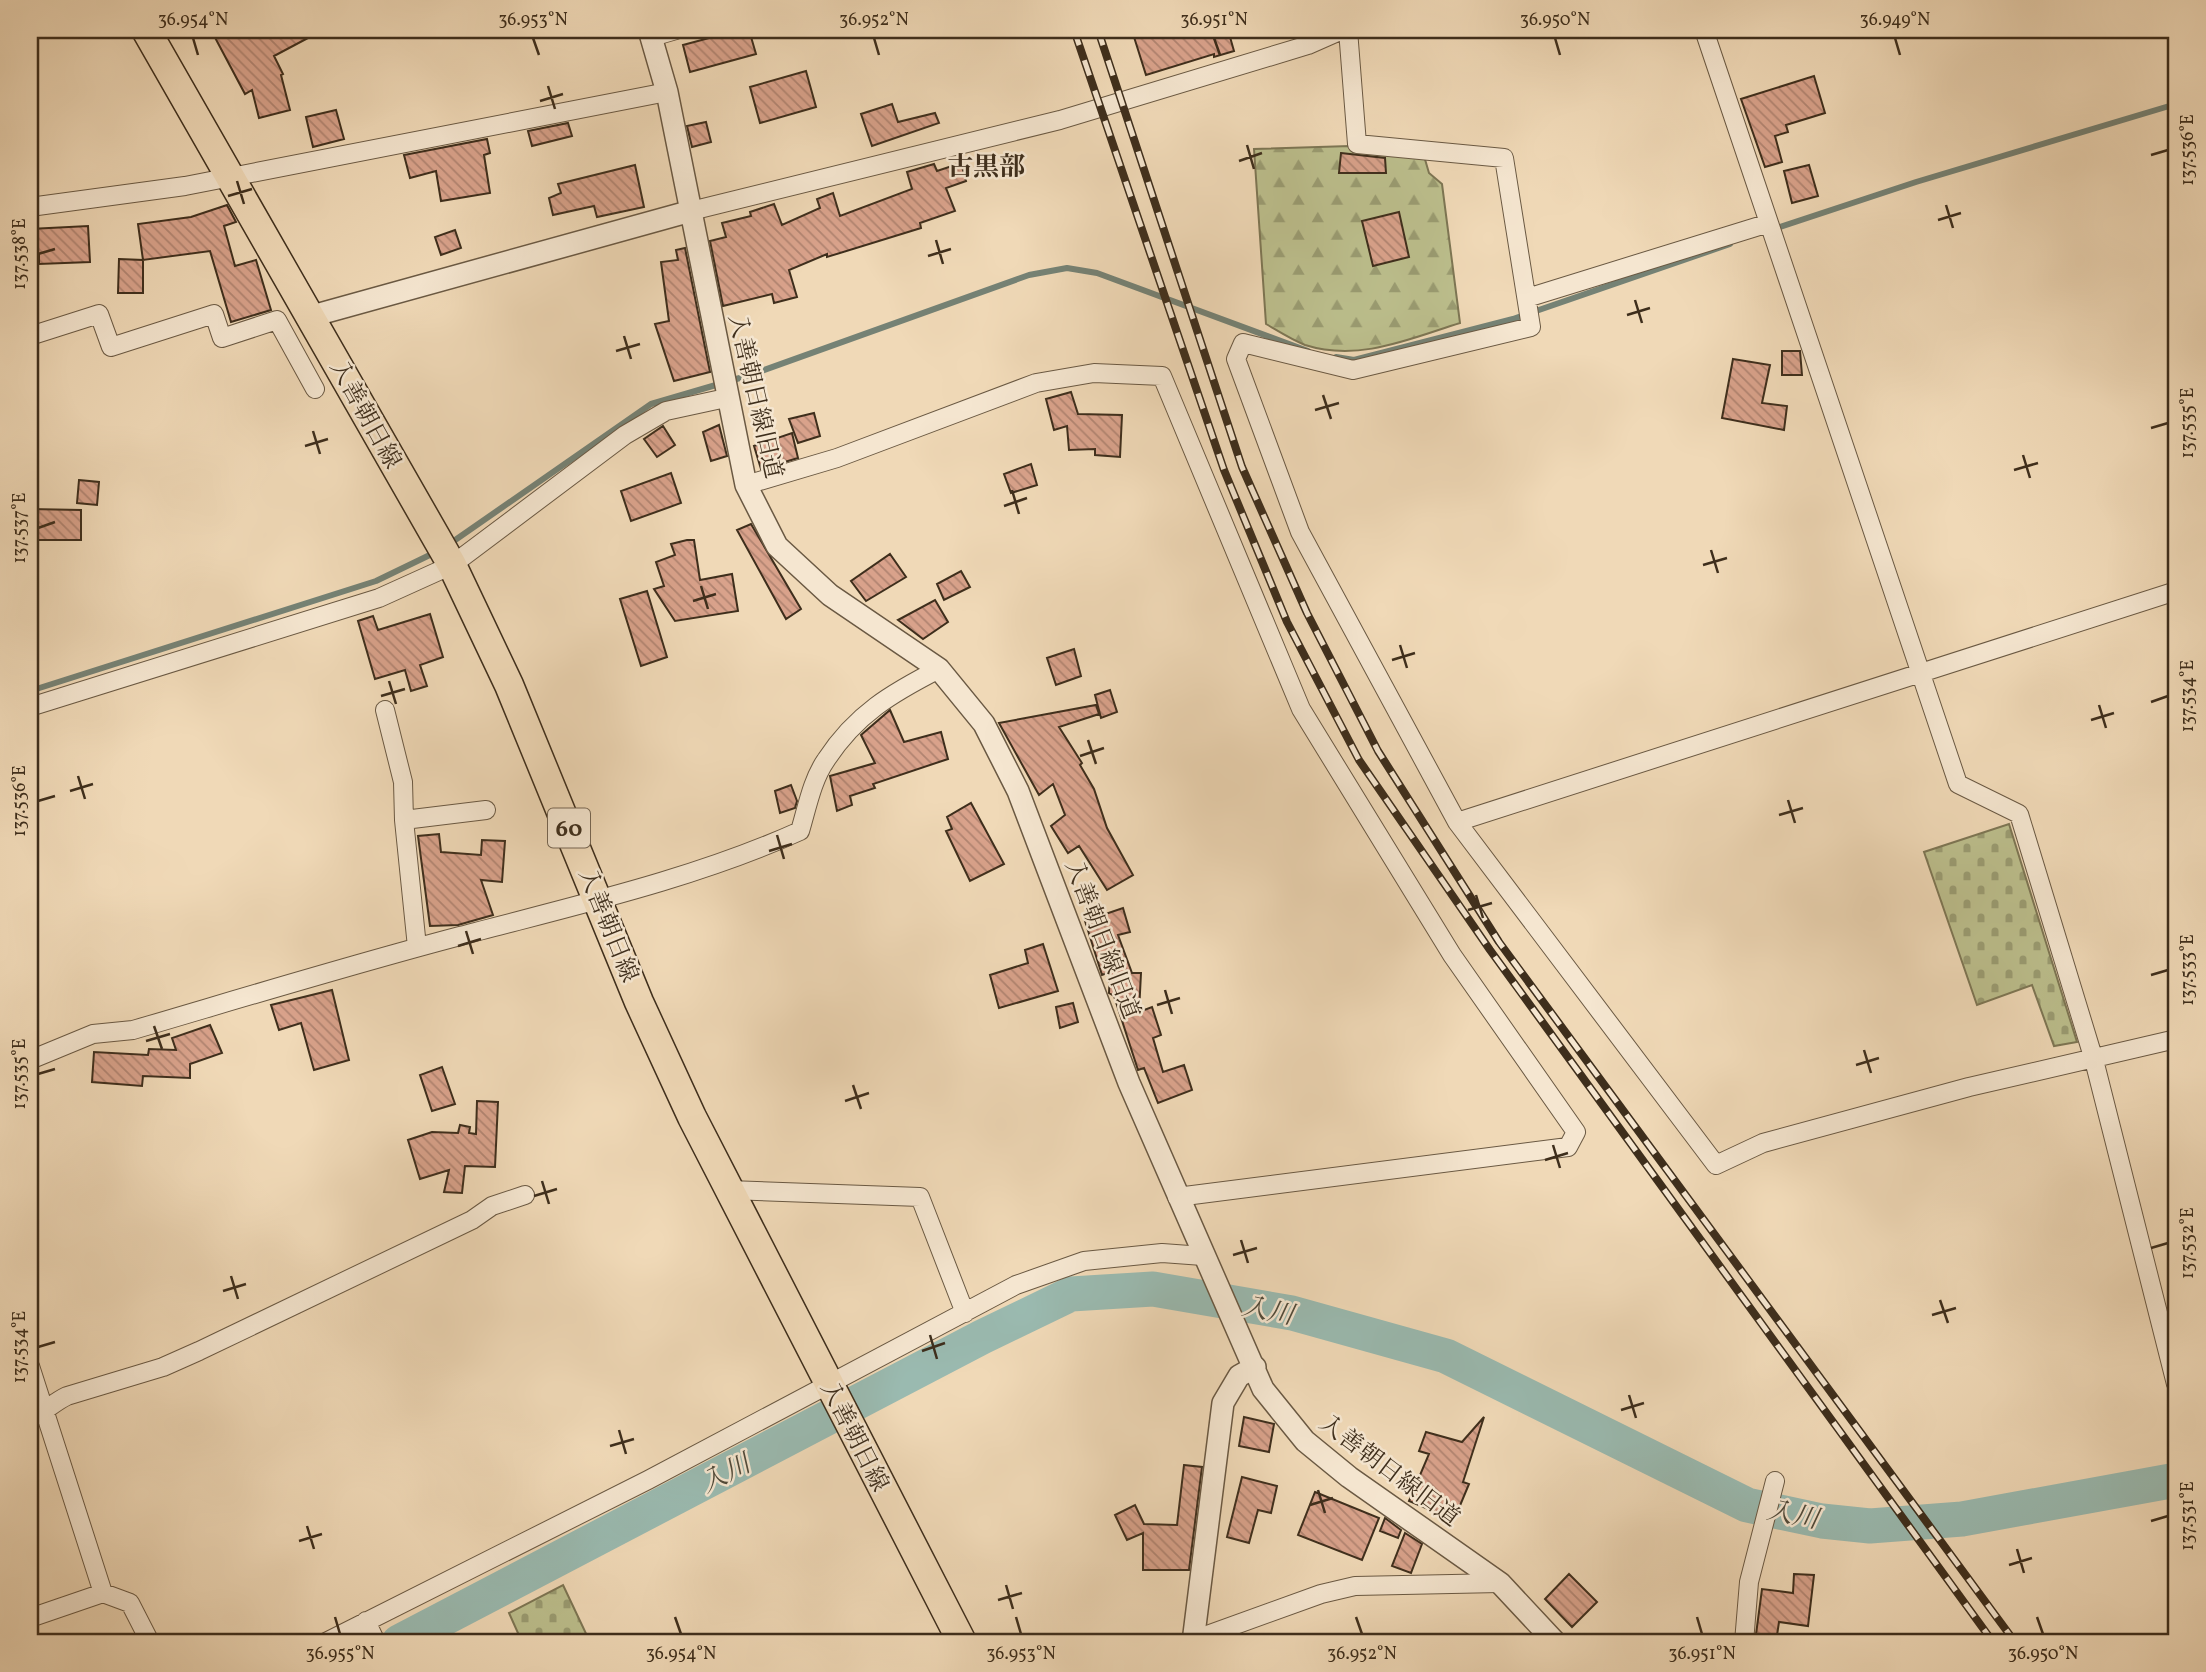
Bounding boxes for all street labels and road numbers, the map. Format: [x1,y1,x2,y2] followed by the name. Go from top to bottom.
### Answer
[719,311,790,482] street label: 入善朝日線旧道
[320,354,408,476] street label: 入善朝日線
[548,808,590,848] road number: 60
[1055,855,1147,1024] street label: 入善朝日線旧道
[569,864,645,988] street label: 入善朝日線
[811,1376,896,1498] street label: 入善朝日線
[1311,1407,1466,1536] street label: 入善朝日線旧道

